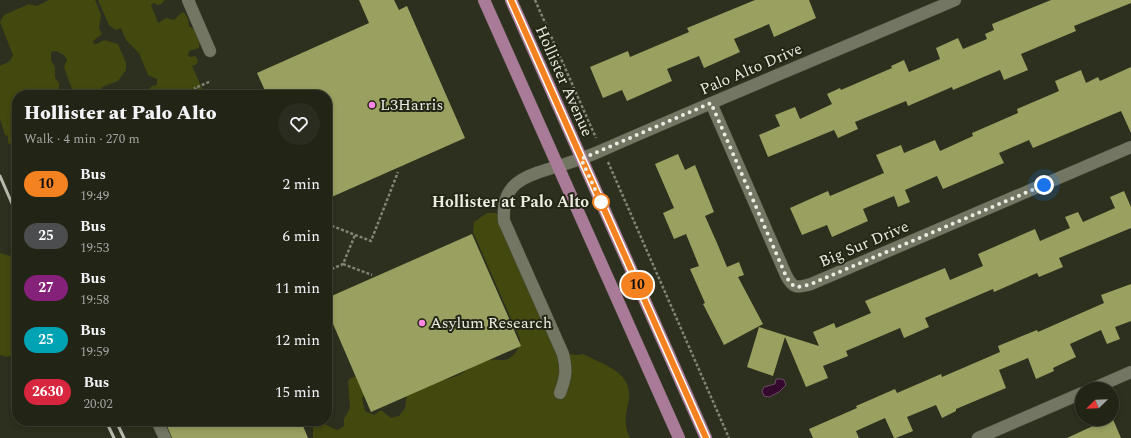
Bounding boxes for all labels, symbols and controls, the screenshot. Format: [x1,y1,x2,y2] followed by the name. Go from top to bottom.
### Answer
[529,22,599,140] street label: Hollister Avenue
[696,37,806,101] street label: Palo Alto Drive
[380,93,444,117] place label: L3Harris
[24,99,217,128] text: Hollister at Palo Alto
[367,100,377,110] marker: L3Harris
[278,103,320,145] button: heart
[24,129,140,149] text: Walk · 4 min · 270 m
[80,163,106,186] text: Bus
[38,173,54,194] text: 10
[282,173,320,196] text: 2 min
[1034,175,1054,195] your location
[80,186,109,206] text: 19:49
[432,190,589,214] place label: Hollister at Palo Alto
[592,193,610,211] marker: Hollister at Palo Alto
[815,214,913,274] street label: Big Sur Drive
[80,215,106,238] text: Bus
[38,225,54,246] text: 25
[282,225,320,248] text: 6 min
[80,238,109,258] text: 19:53
[80,267,106,290] text: Bus
[619,272,655,298] line badge: 10
[629,274,645,295] text: 10
[38,277,54,298] text: 27
[275,277,320,300] text: 11 min
[80,290,109,310] text: 19:58
[430,311,552,335] place label: Asylum Research
[417,318,427,328] marker: Asylum Research
[80,319,106,342] text: Bus
[38,329,54,350] text: 25
[275,329,320,352] text: 12 min
[80,342,109,362] text: 19:59
[83,371,109,394] text: Bus
[32,381,63,402] text: 2630
[275,381,320,404] text: 15 min
[1075,382,1119,426] north arrow
[1075,382,1119,426] map controls
[83,394,113,414] text: 20:02

